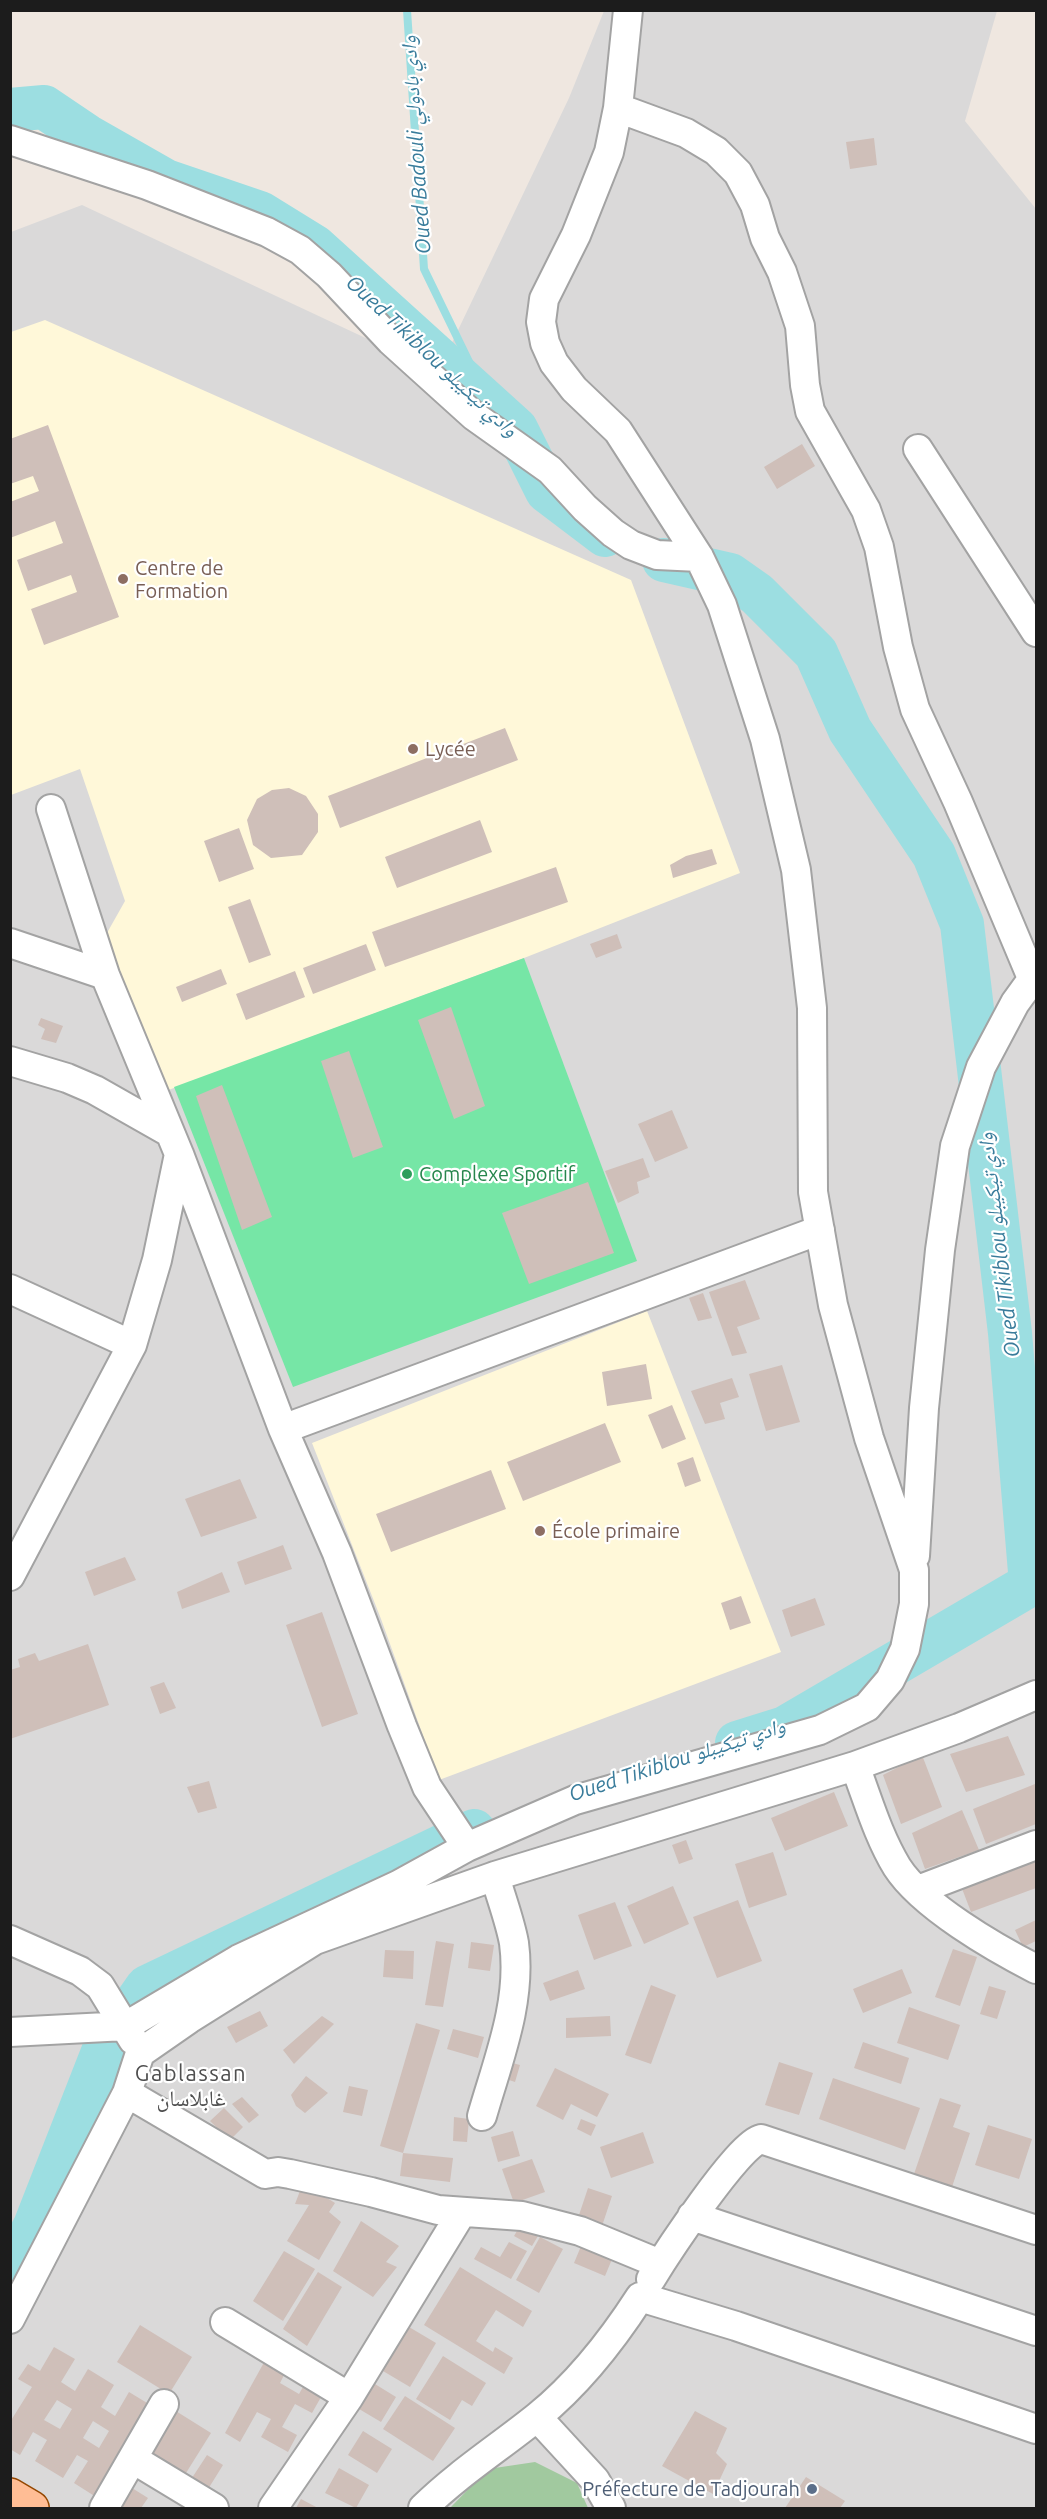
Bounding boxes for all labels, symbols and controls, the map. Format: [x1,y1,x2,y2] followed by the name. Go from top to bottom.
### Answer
[396,35,436,255] water label: Oued Badouli وادي بادولي
[341,270,523,442] water label: Oued Tikiblou وادي تيكيبلو
[135,556,228,603] place label: Centre de Formation
[116,572,130,586] marker: Centre de Formation
[425,737,476,761] place label: Lycée
[406,742,420,756] marker: Lycée
[973,1131,1025,1359] water label: Oued Tikiblou وادي تيكيبلو
[419,1162,575,1186] place label: Complexe Sportif
[400,1167,414,1181] marker: Complexe Sportif
[552,1519,680,1543] place label: École primaire
[533,1524,547,1538] marker: École primaire
[566,1713,788,1807] water label: Oued Tikiblou وادي تيكيبلو
[135,2061,247,2112] district label: Gablassan غابلاسان
[582,2477,800,2501] place label: Préfecture de Tadjourah
[805,2482,819,2496] marker: Préfecture de Tadjourah

